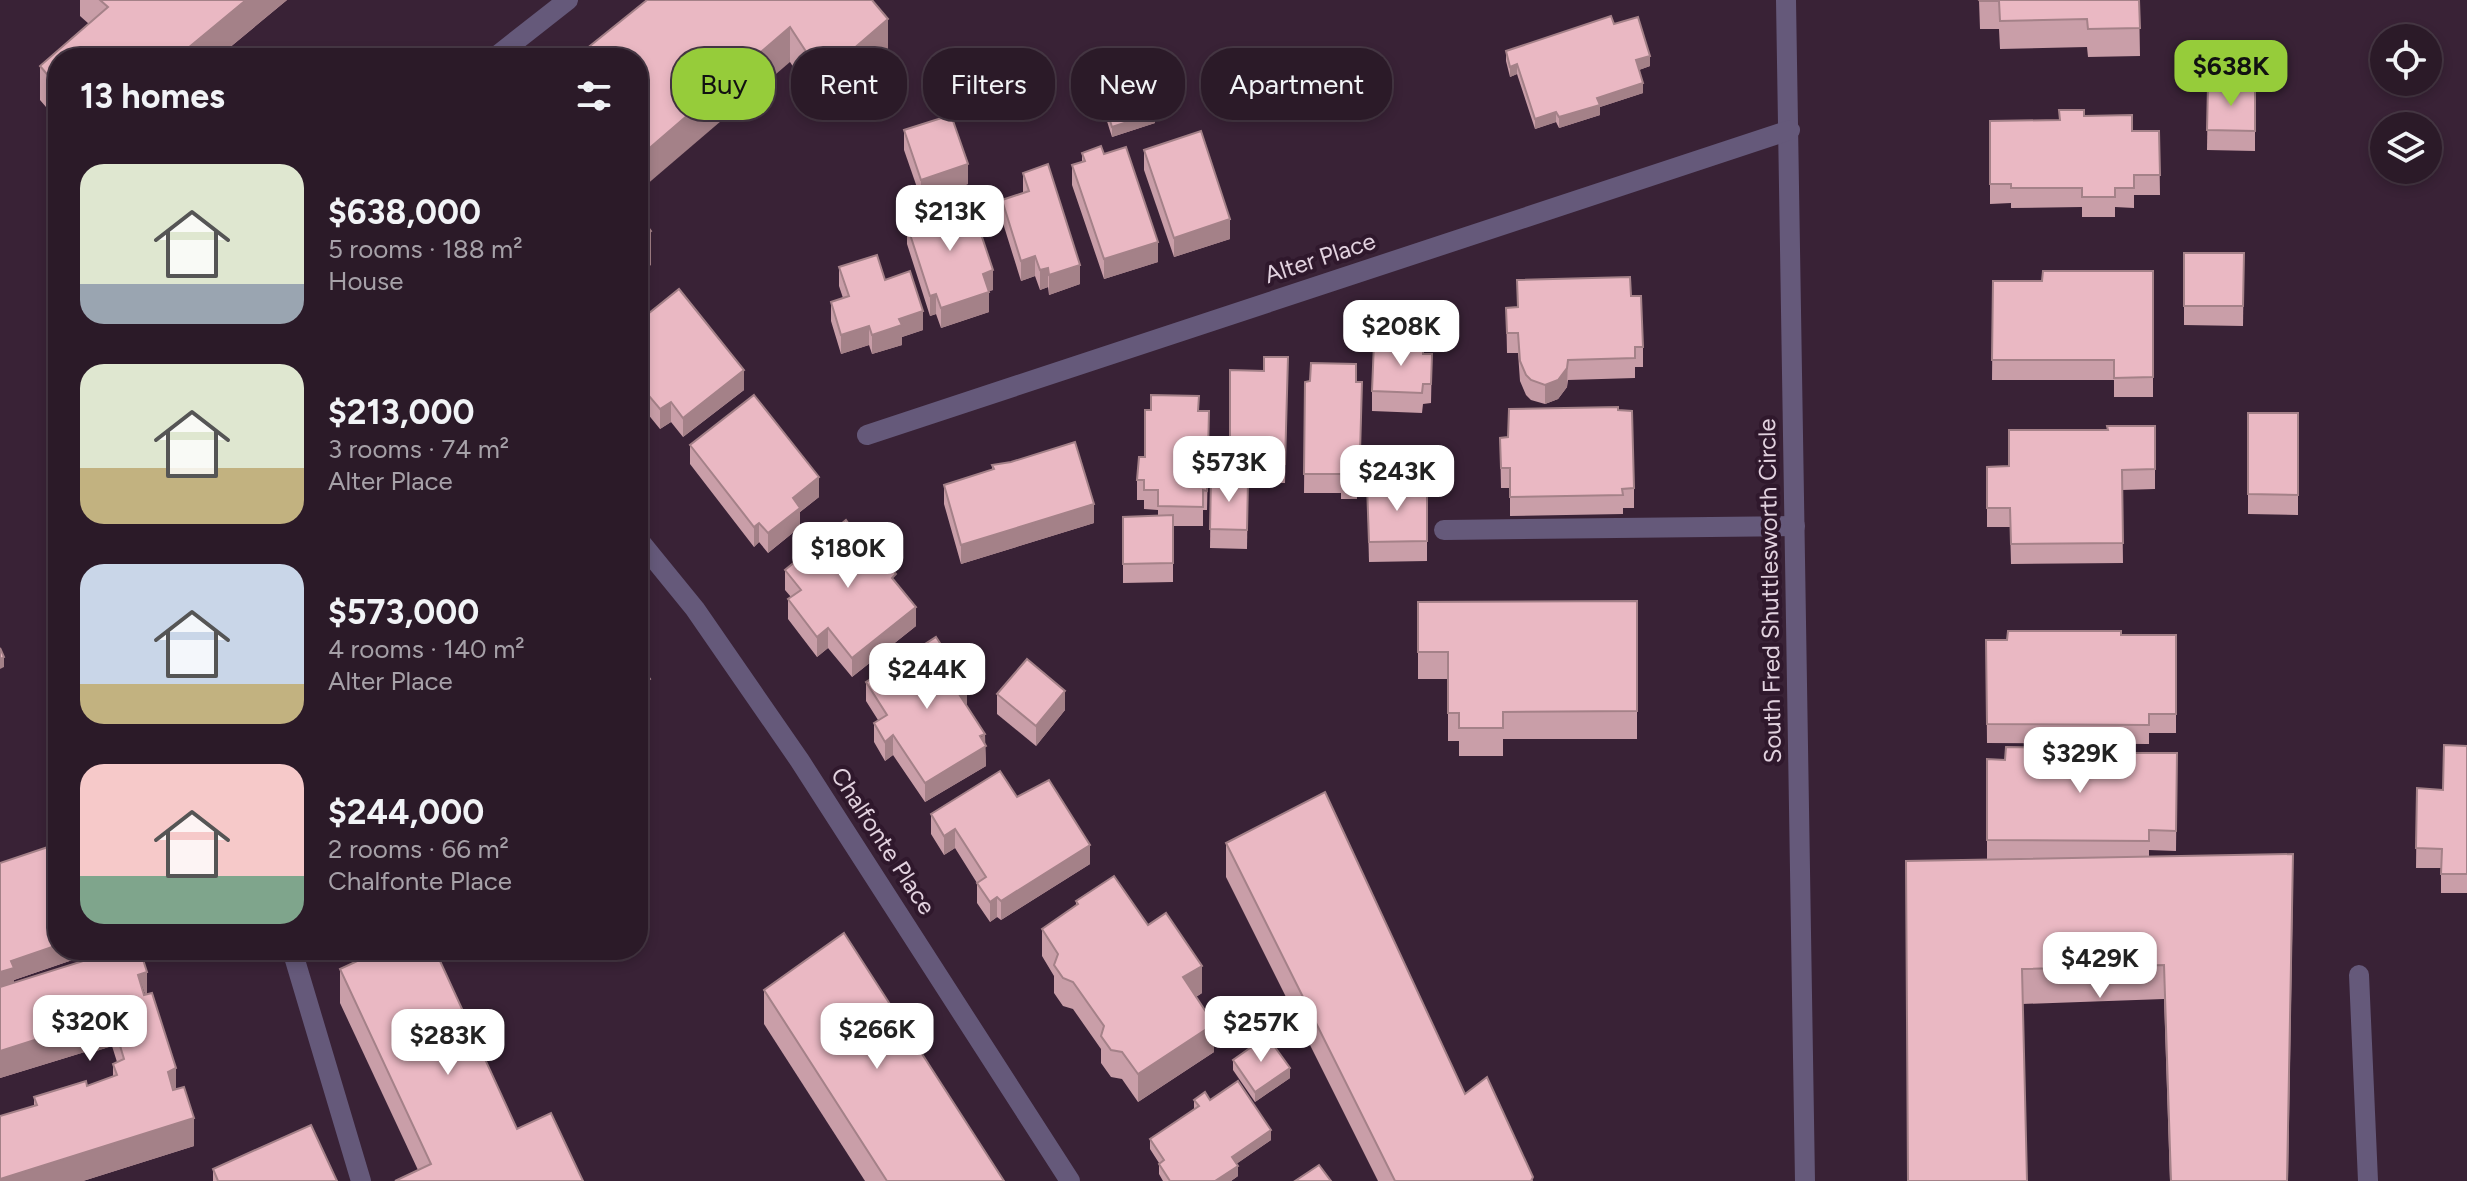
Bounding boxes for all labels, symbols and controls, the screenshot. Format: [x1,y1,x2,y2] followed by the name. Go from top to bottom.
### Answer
[2370,24,2442,184] map controls
[2370,24,2442,96] button: locate
[2175,40,2287,108] pin: $638K
[672,48,775,120] chip: Buy
[791,48,907,120] chip: Rent
[923,48,1055,120] chip: Filters
[1071,48,1185,120] chip: New
[1201,48,1392,120] chip: Apartment
[2192,50,2270,82] text: $638K
[572,74,616,118] icon: filters
[80,76,225,117] text: 13 homes
[2370,112,2442,184] button: layers
[894,185,1006,253] pin: $213K
[328,192,481,233] text: $638,000
[914,195,986,227] text: $213K
[144,196,240,292] icon: home
[1261,226,1379,289] street label: Alter Place
[328,233,523,265] text: 5 rooms · 188 m²
[328,265,403,297] text: House
[1345,300,1457,368] pin: $208K
[1361,310,1441,342] text: $208K
[328,392,475,433] text: $213,000
[144,396,240,492] icon: home
[1752,418,1787,764] street label: South Fred Shuttlesworth Circle
[328,433,509,465] text: 3 rooms · 74 m²
[1173,436,1285,504] pin: $573K
[1341,445,1453,513] pin: $243K
[1191,446,1267,478] text: $573K
[1358,455,1436,487] text: $243K
[328,465,453,497] text: Alter Place
[792,522,904,590] pin: $180K
[810,532,886,564] text: $180K
[328,592,479,633] text: $573,000
[144,596,240,692] icon: home
[328,633,525,665] text: 4 rooms · 140 m²
[871,643,983,711] pin: $244K
[887,653,967,685] text: $244K
[328,665,453,697] text: Alter Place
[2024,727,2136,795] pin: $329K
[2042,737,2118,769] text: $329K
[825,762,942,920] street label: Chalfonte Place
[328,792,484,833] text: $244,000
[144,796,240,892] icon: home
[328,833,509,865] text: 2 rooms · 66 m²
[328,865,512,897] text: Chalfonte Place
[2044,932,2156,1000] pin: $429K
[2061,942,2139,974] text: $429K
[34,995,146,1063] pin: $320K
[1205,996,1317,1064] pin: $257K
[821,1003,933,1071] pin: $266K
[51,1005,129,1037] text: $320K
[1223,1006,1299,1038] text: $257K
[392,1009,504,1077] pin: $283K
[839,1013,915,1045] text: $266K
[409,1019,487,1051] text: $283K

